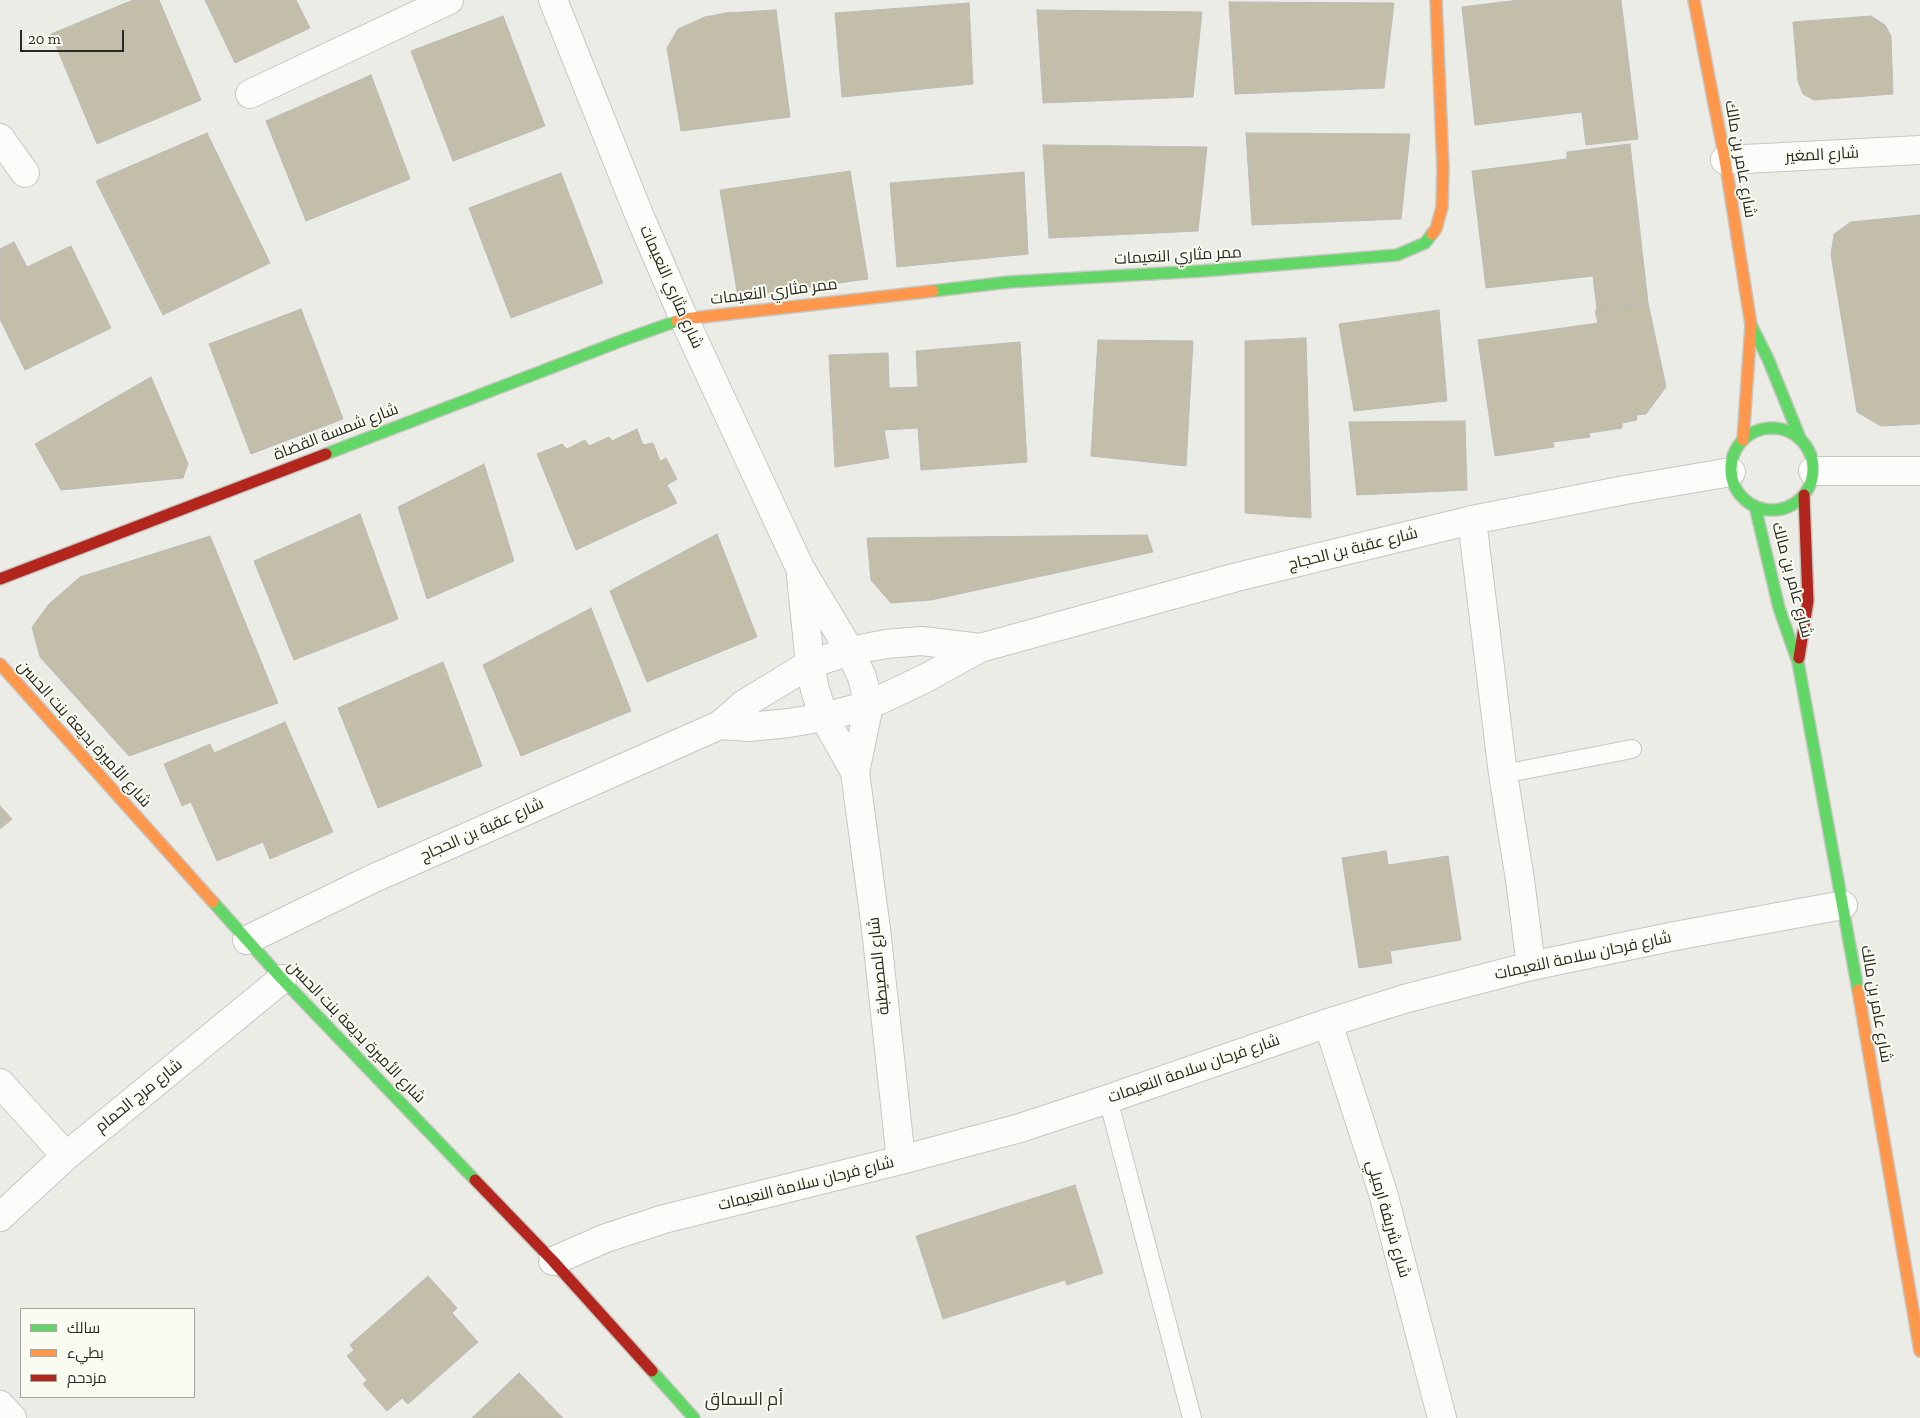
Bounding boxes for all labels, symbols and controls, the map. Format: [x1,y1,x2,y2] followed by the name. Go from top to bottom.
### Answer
[22,20,126,52] scale bar
[28,30,61,48] text: 20 m
[1720,99,1760,219] street label: شارع عامر بن مالك
[1785,143,1859,167] street label: شارع المغير
[635,222,707,352] street label: شارع مثاري النعيمات
[1114,243,1242,269] street label: ممر مثاري النعيمات
[709,275,839,309] street label: ممر مثاري النعيمات
[271,399,401,465] street label: شارع شمسة القضاة
[1767,520,1817,640] street label: شارع عامر بن مالك
[1286,524,1420,574] street label: شارع عقبة بن الحجاج
[13,657,155,811] street label: شارع الأميرة بديعة بنت الحسن
[417,794,547,866] street label: شارع عقبة بن الحجاج
[864,916,894,1016] street label: شارع المصيطبة
[1493,928,1673,984] street label: شارع فرحان سلامة النعيمات
[1856,944,1896,1064] street label: شارع عامر بن مالك
[283,957,429,1107] street label: شارع الأميرة بديعة بنت الحسن
[1105,1031,1283,1107] street label: شارع فرحان سلامة النعيمات
[92,1055,186,1137] street label: شارع مرج الحمام
[716,1153,896,1215] street label: شارع فرحان سلامة النعيمات
[1362,1158,1414,1280] street label: شارع شريفة ارميلي
[20,1308,195,1398] legend
[67,1319,100,1337] text: سالك
[67,1344,104,1362] text: بطيء
[67,1369,107,1387] text: مزدحم
[705,1389,783,1411] district label: أم السماق

